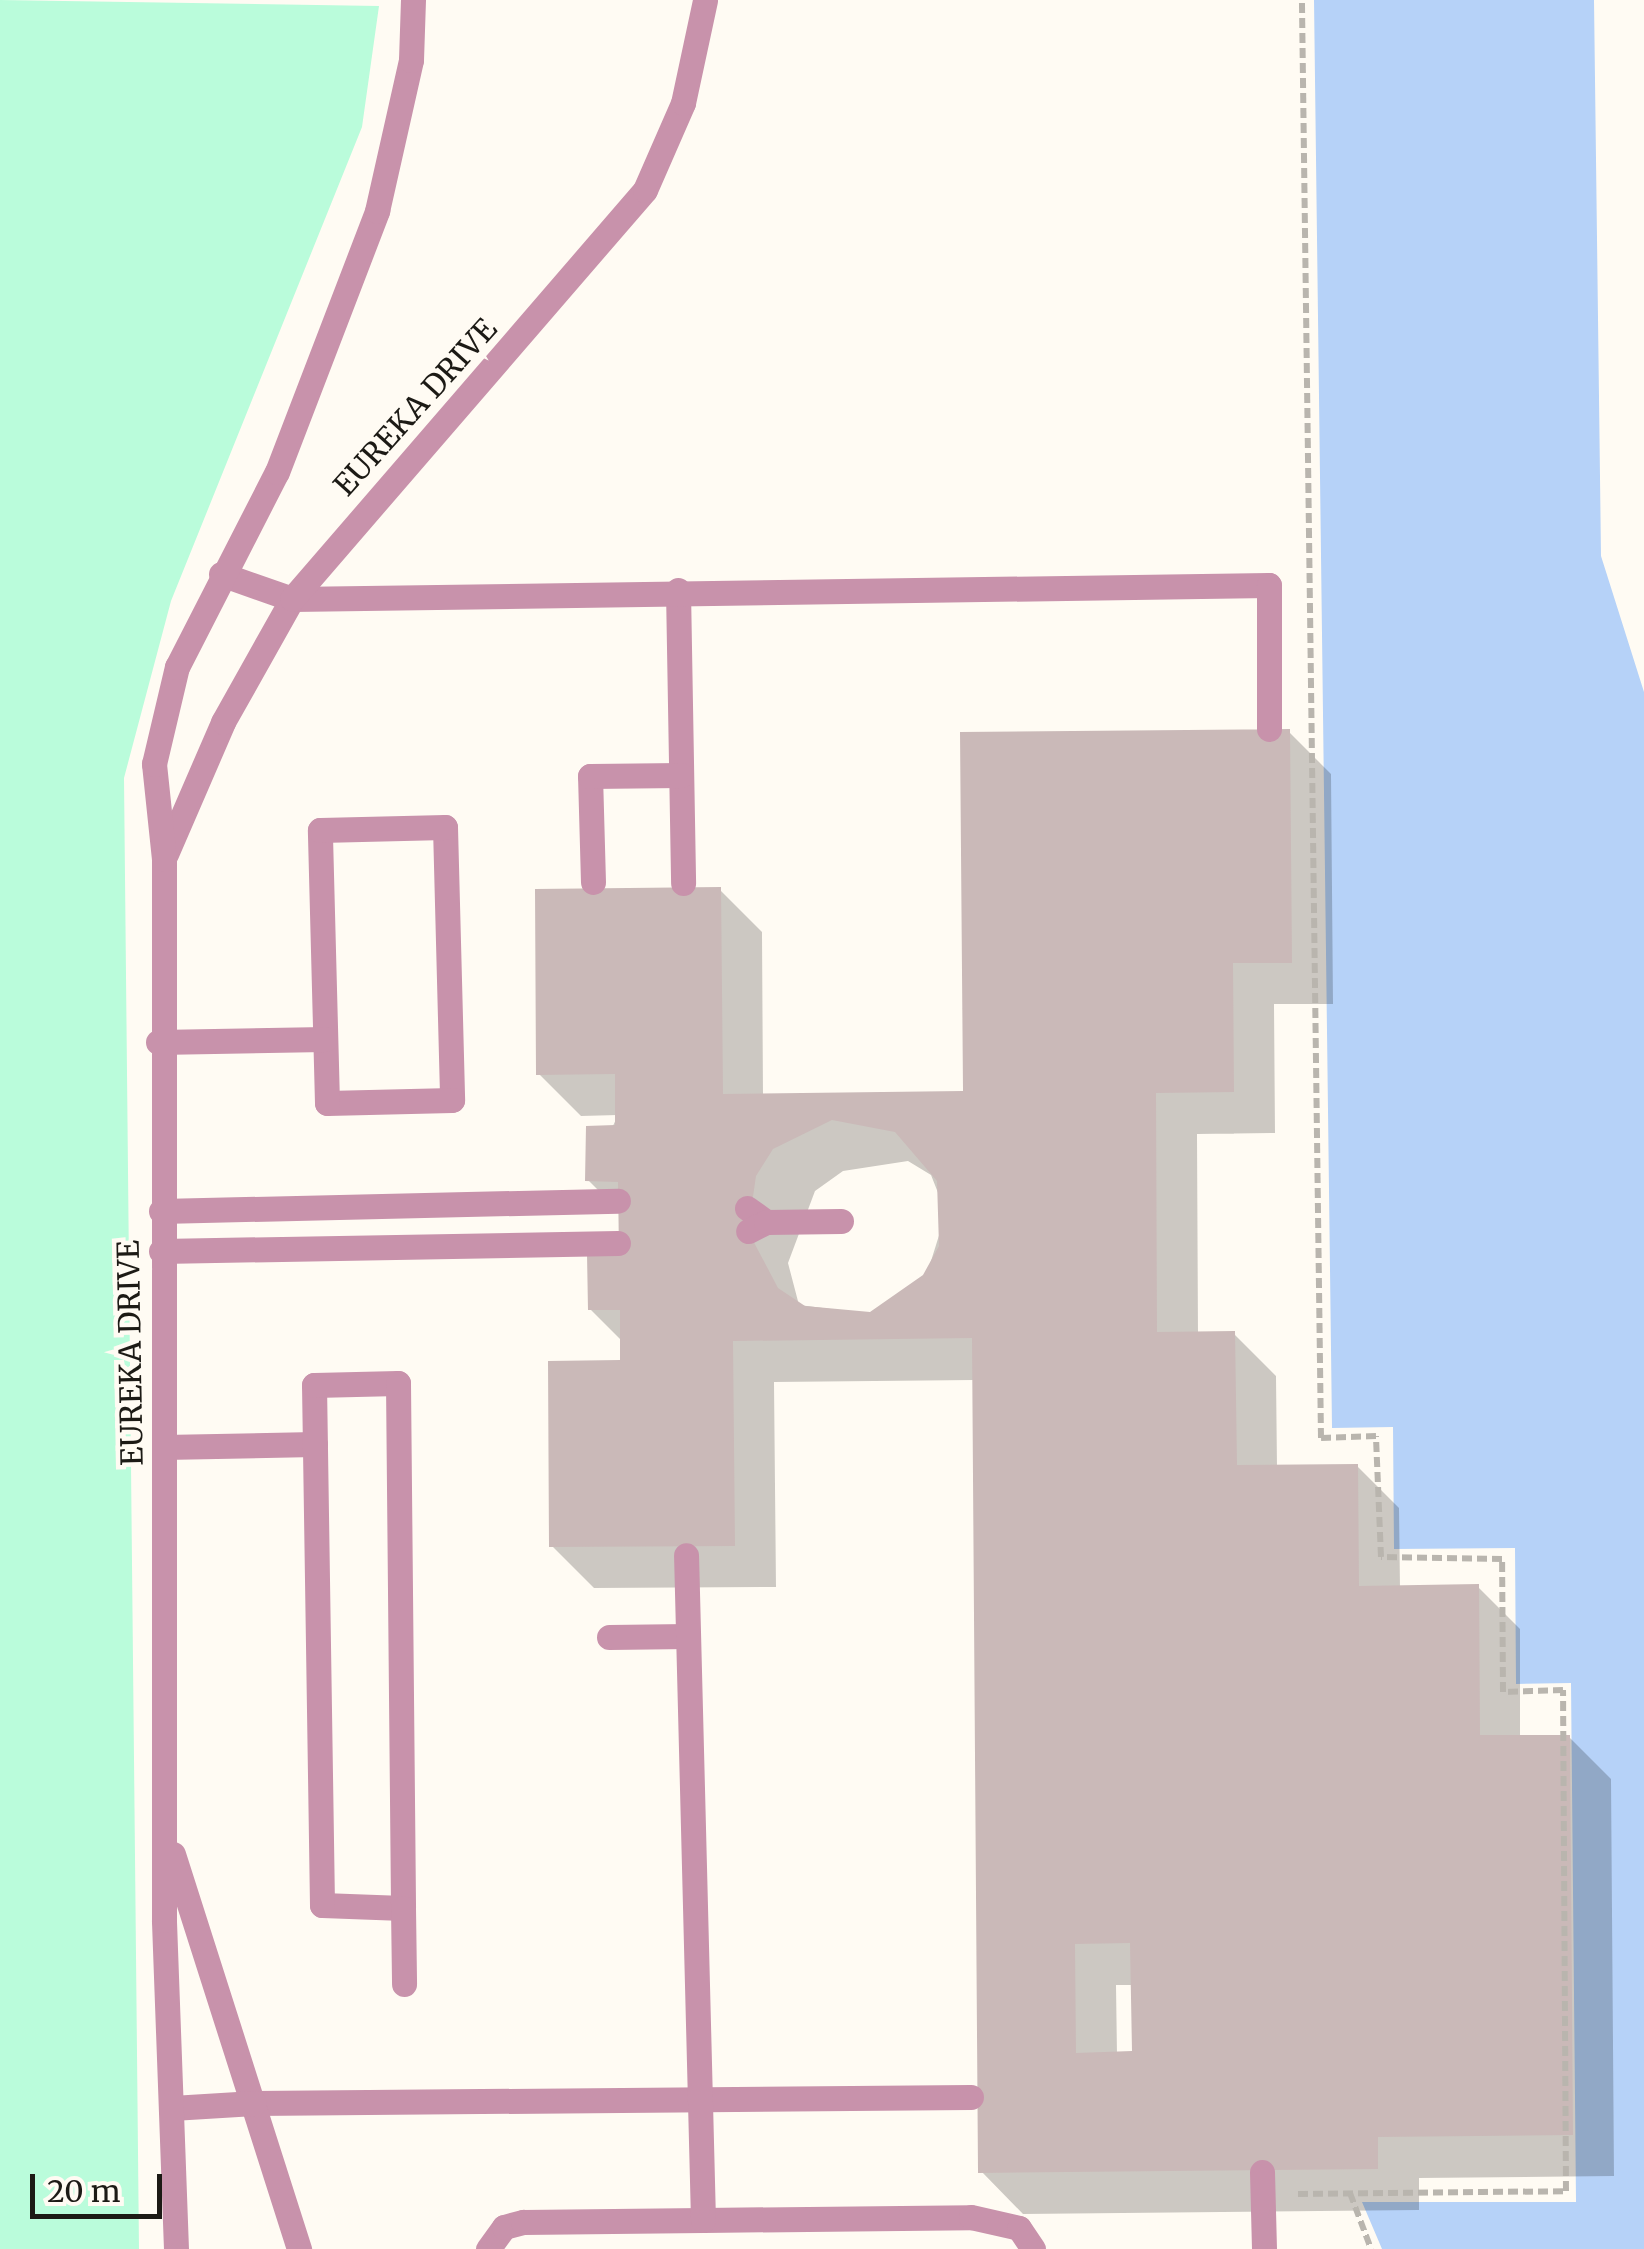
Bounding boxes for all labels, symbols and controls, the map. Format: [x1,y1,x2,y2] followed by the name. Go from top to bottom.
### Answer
[326,311,504,503] street label: EUREKA DRIVE
[110,1240,150,1466] street label: EUREKA DRIVE
[35,2154,168,2216] scale bar
[47,2172,120,2210] text: 20 m

